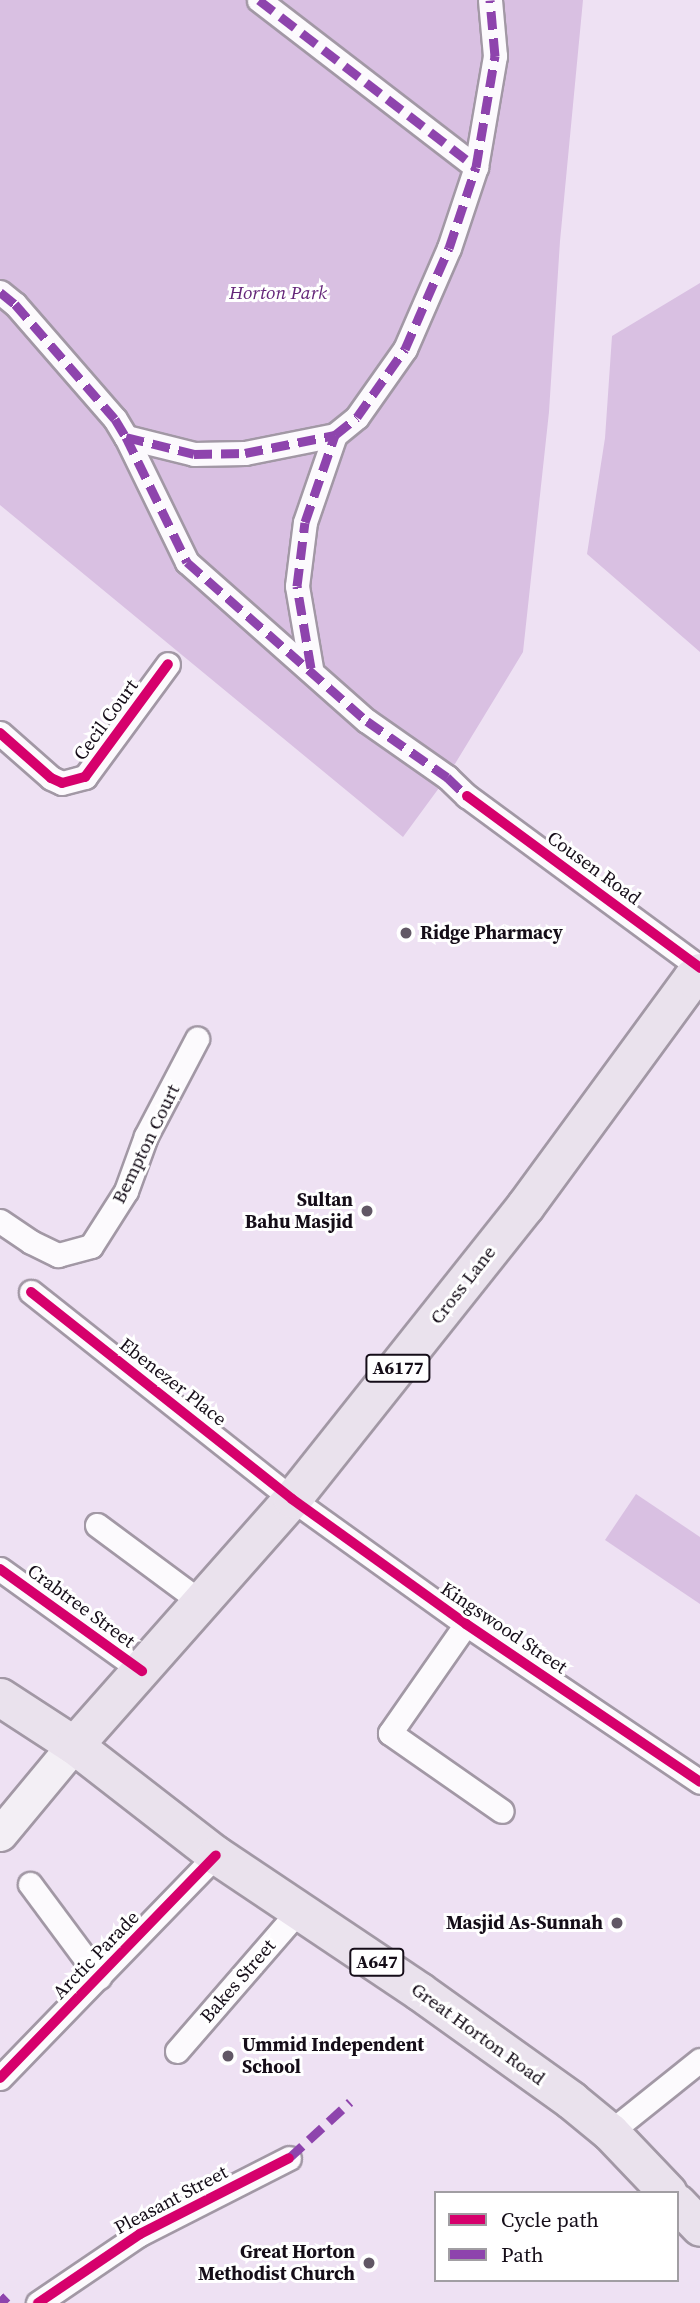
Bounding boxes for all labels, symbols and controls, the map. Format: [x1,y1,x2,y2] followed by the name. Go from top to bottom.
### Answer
[229,282,327,304] park label: Horton Park
[69,675,143,765] street label: Cecil Court
[543,826,645,910] street label: Cousen Road
[420,922,563,944] place label: Ridge Pharmacy
[398,925,414,941] marker: Ridge Pharmacy
[107,1081,185,1207] street label: Bempton Court
[245,1189,353,1233] place label: Sultan Bahu Masjid
[359,1203,375,1219] marker: Sultan Bahu Masjid
[425,1241,501,1329] street label: Cross Lane
[115,1333,231,1431] street label: Ebenezer Place
[365,1353,431,1382] road number: A6177
[23,1559,139,1653] street label: Crabtree Street
[437,1577,571,1679] street label: Kingswood Street
[48,1906,144,2004] street label: Arctic Parade
[446,1912,603,1934] place label: Masjid As-Sunnah
[609,1915,625,1931] marker: Masjid As-Sunnah
[196,1935,280,2027] street label: Bakes Street
[349,1948,405,1976] road number: A647
[407,1978,549,2090] street label: Great Horton Road
[242,2034,424,2078] place label: Ummid Independent School
[220,2048,236,2064] marker: Ummid Independent School
[110,2161,232,2239] street label: Pleasant Street
[434,2191,679,2282] legend
[501,2205,599,2234] text: Cycle path
[501,2240,544,2269] text: Path
[198,2241,355,2285] place label: Great Horton Methodist Church
[361,2255,377,2271] marker: Great Horton Methodist Church

